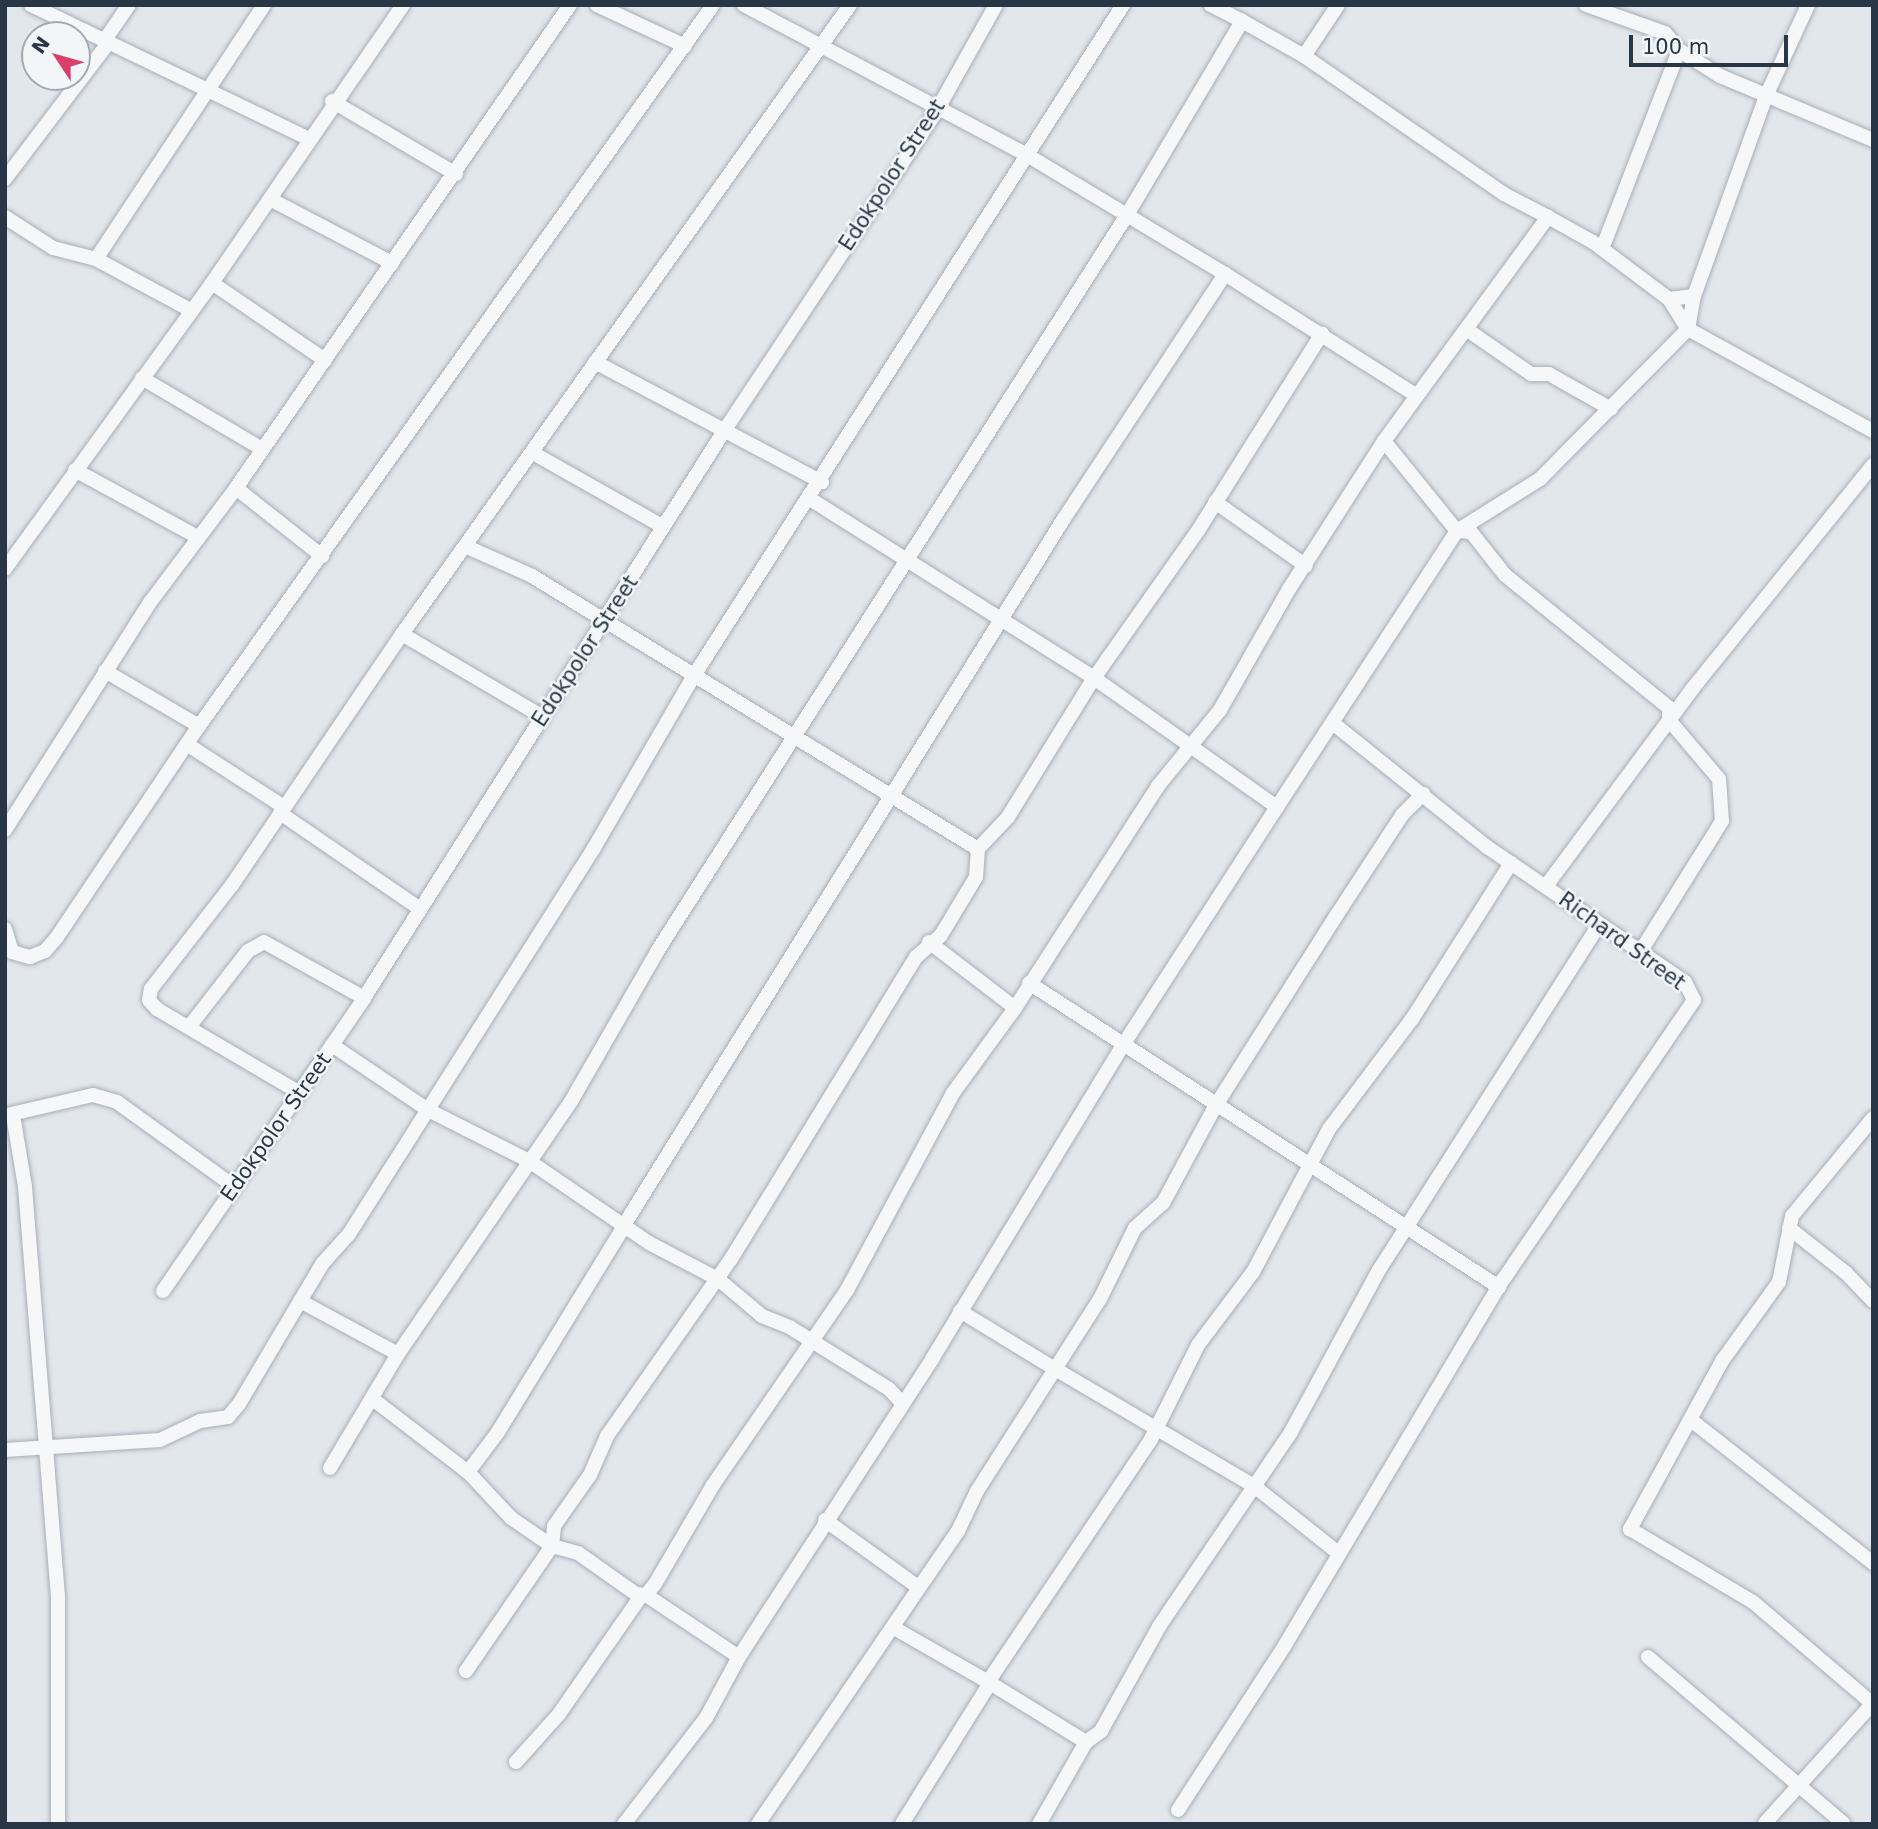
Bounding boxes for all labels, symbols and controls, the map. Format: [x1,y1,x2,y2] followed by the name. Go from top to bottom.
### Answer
[21,21,91,91] north arrow
[1633,21,1792,65] scale bar
[27,32,54,58] text: N
[1642,35,1709,59] text: 100 m
[834,95,950,255] street label: Edokpolor Street
[527,571,643,731] street label: Edokpolor Street
[1554,887,1690,995] street label: Richard Street
[215,1048,337,1206] street label: Edokpolor Street

